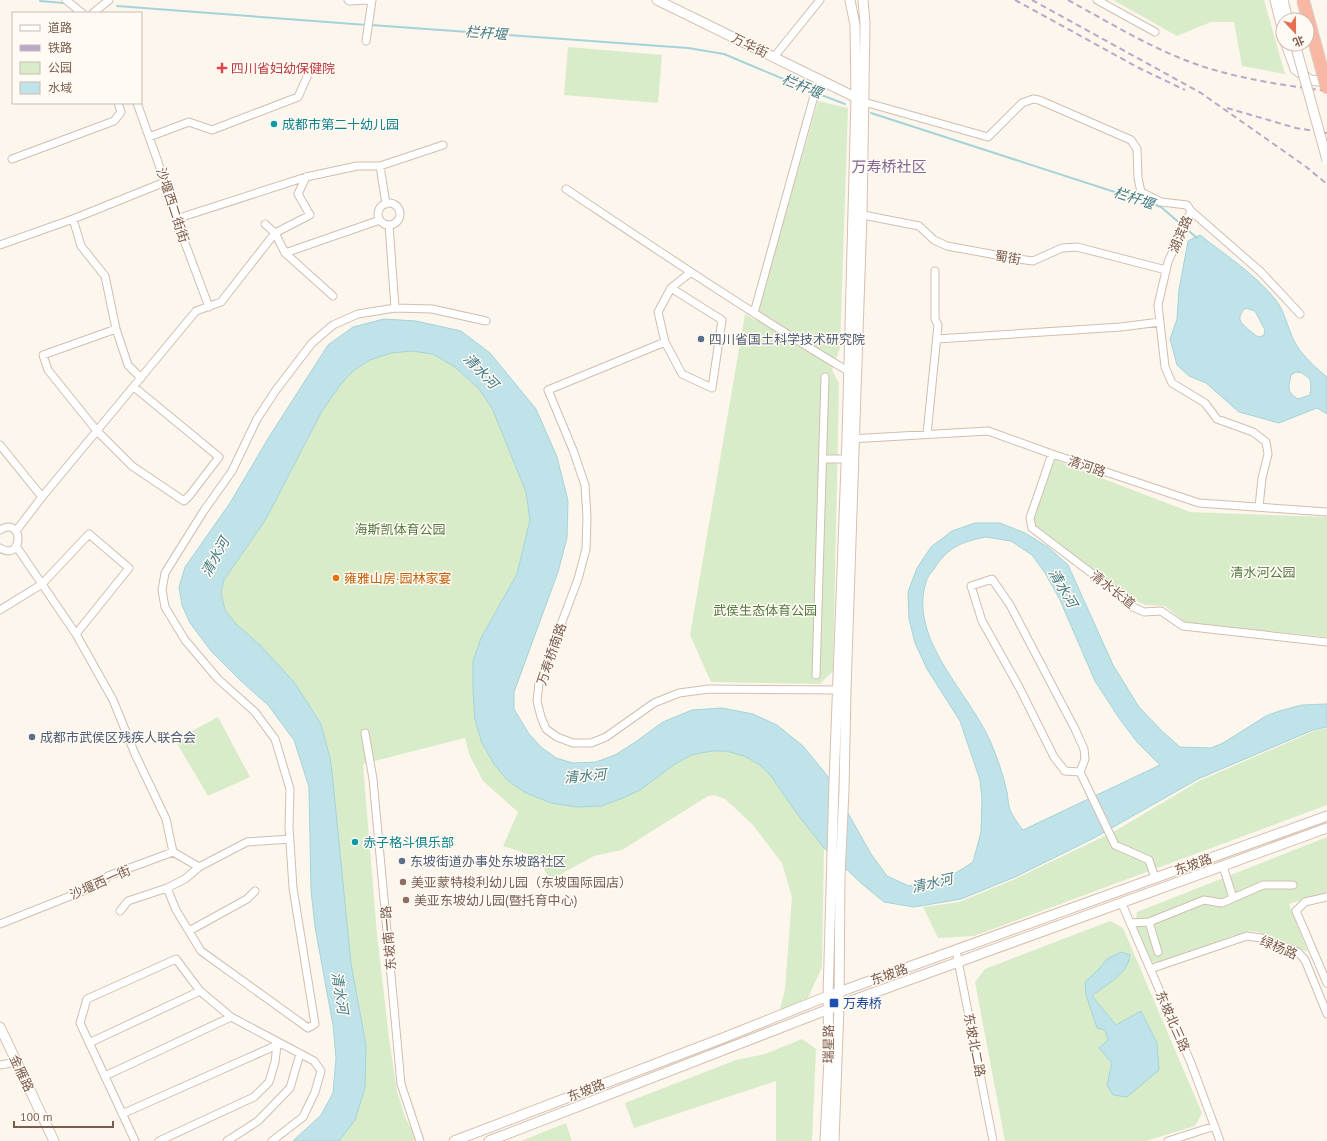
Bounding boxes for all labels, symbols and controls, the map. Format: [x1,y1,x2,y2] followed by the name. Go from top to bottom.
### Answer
[12,12,142,104] legend
[1275,12,1315,52] north arrow
[48,20,72,35] text: 道路
[464,23,510,44] water label: 栏杆堰
[729,29,771,62] street label: 万华街
[1291,33,1306,50] text: 北
[48,40,72,55] text: 铁路
[48,60,72,75] text: 公园
[231,60,335,77] place label: 四川省妇幼保健院
[216,62,228,74] marker: 四川省妇幼保健院
[779,70,827,103] water label: 栏杆堰
[48,80,72,95] text: 水域
[282,116,399,133] place label: 成都市第二十幼儿园
[269,119,279,129] marker: 成都市第二十幼儿园
[851,157,927,176] district label: 万寿桥社区
[152,165,193,245] street label: 沙堰西二街街
[1111,183,1159,214] water label: 栏杆堰
[1165,213,1196,255] street label: 湖滨路
[994,247,1022,268] street label: 蜀街
[709,331,865,348] place label: 四川省国土科学技术研究院
[696,334,706,344] marker: 四川省国土科学技术研究院
[460,350,504,395] water label: 清水河
[1066,452,1108,481] street label: 清河路
[354,521,446,538] park label: 海斯凯体育公园
[197,532,235,580] water label: 清水河
[1230,564,1296,581] park label: 清水河公园
[1045,565,1083,613] water label: 清水河
[1087,567,1138,612] street label: 清水长道
[344,570,451,587] place label: 雍雅山房·园林家宴
[331,573,341,583] marker: 雍雅山房·园林家宴
[713,602,817,619] park label: 武侯生态体育公园
[533,621,570,688] street label: 万寿桥南路
[40,729,196,746] place label: 成都市武侯区残疾人联合会
[27,732,37,742] marker: 成都市武侯区残疾人联合会
[563,765,610,787] water label: 清水河
[363,834,454,851] place label: 赤子格斗俱乐部
[350,837,360,847] marker: 赤子格斗俱乐部
[1172,850,1214,879] street label: 东坡路
[410,853,566,870] place label: 东坡街道办事处东坡路社区
[397,856,407,866] marker: 东坡街道办事处东坡路社区
[67,861,133,903] street label: 沙堰西一街
[910,869,957,896] water label: 清水河
[411,874,632,891] place label: 美亚蒙特梭利幼儿园（东坡国际园店）
[398,877,408,887] marker: 美亚蒙特梭利幼儿园（东坡国际园店）
[414,892,577,909] place label: 美亚东坡幼儿园(暨托育中心)
[401,895,411,905] marker: 美亚东坡幼儿园(暨托育中心)
[377,905,400,971] street label: 东坡南一路
[1258,932,1300,963] street label: 绿杨路
[868,960,910,989] street label: 东坡路
[328,971,353,1018] water label: 清水河
[1152,988,1194,1054] street label: 东坡北三路
[843,995,882,1012] place label: 万寿桥
[828,997,840,1009] marker: 万寿桥
[960,1012,989,1079] street label: 东坡北二路
[820,1024,837,1064] street label: 瑞星路
[6,1052,37,1094] street label: 金雁路
[565,1076,607,1105] street label: 东坡路
[14,1103,113,1129] scale bar
[20,1109,53,1124] text: 100 m

